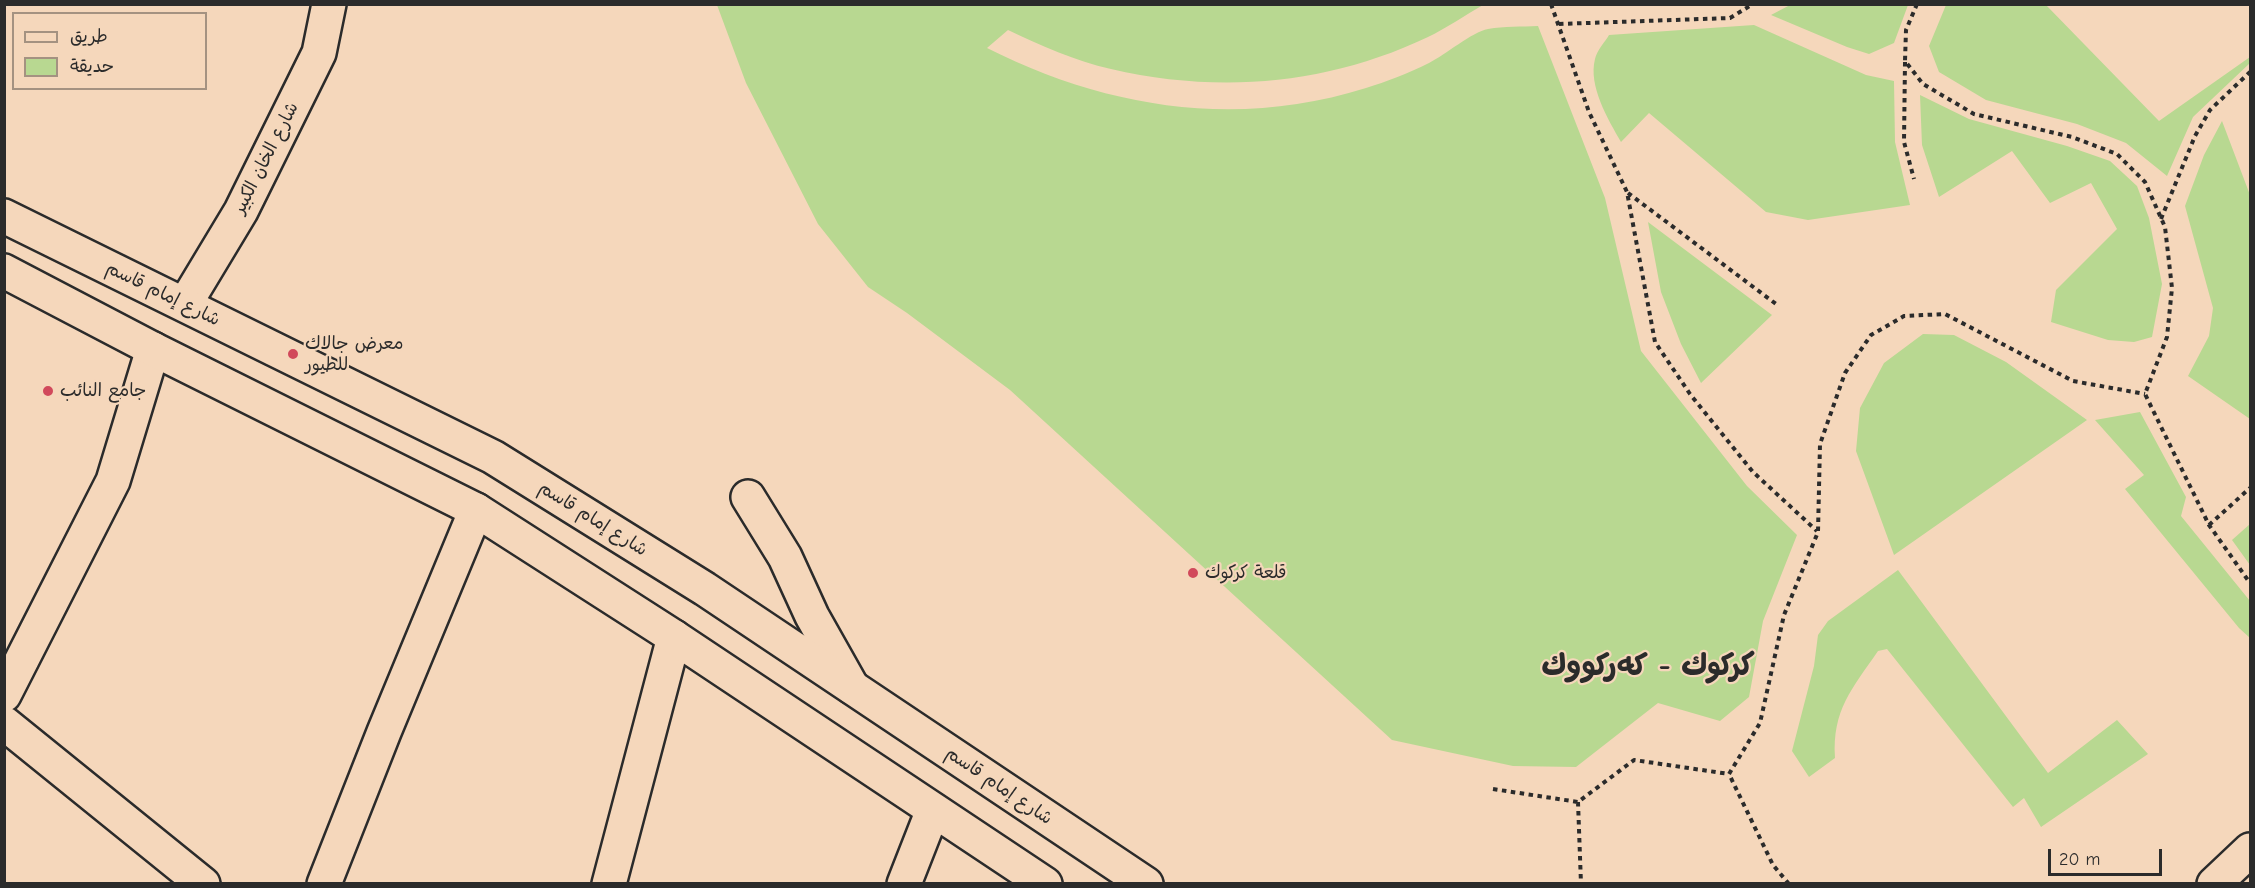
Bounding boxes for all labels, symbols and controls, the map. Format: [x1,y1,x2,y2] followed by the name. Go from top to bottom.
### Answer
[12,12,207,90] legend
[70,26,108,47] text: طريق
[70,56,114,77] text: حديقة
[229,99,303,217] street label: شارع الخان الكبير
[103,257,223,331] street label: شارع إمام قاسم
[305,333,403,376] place label: معرض جالاك للطيور
[286,347,300,361] marker: معرض جالاك للطيور
[60,380,146,402] place label: جامع النائب
[41,384,55,398] marker: جامع النائب
[535,477,651,561] street label: شارع إمام قاسم
[1205,562,1287,584] place label: قلعة كركوك
[1186,566,1200,580] marker: قلعة كركوك
[1541,649,1755,685] district label: كركوك - کەرکووك
[942,742,1056,830] street label: شارع إمام قاسم
[2051,837,2165,875] scale bar
[2059,849,2100,870] text: 20 m

